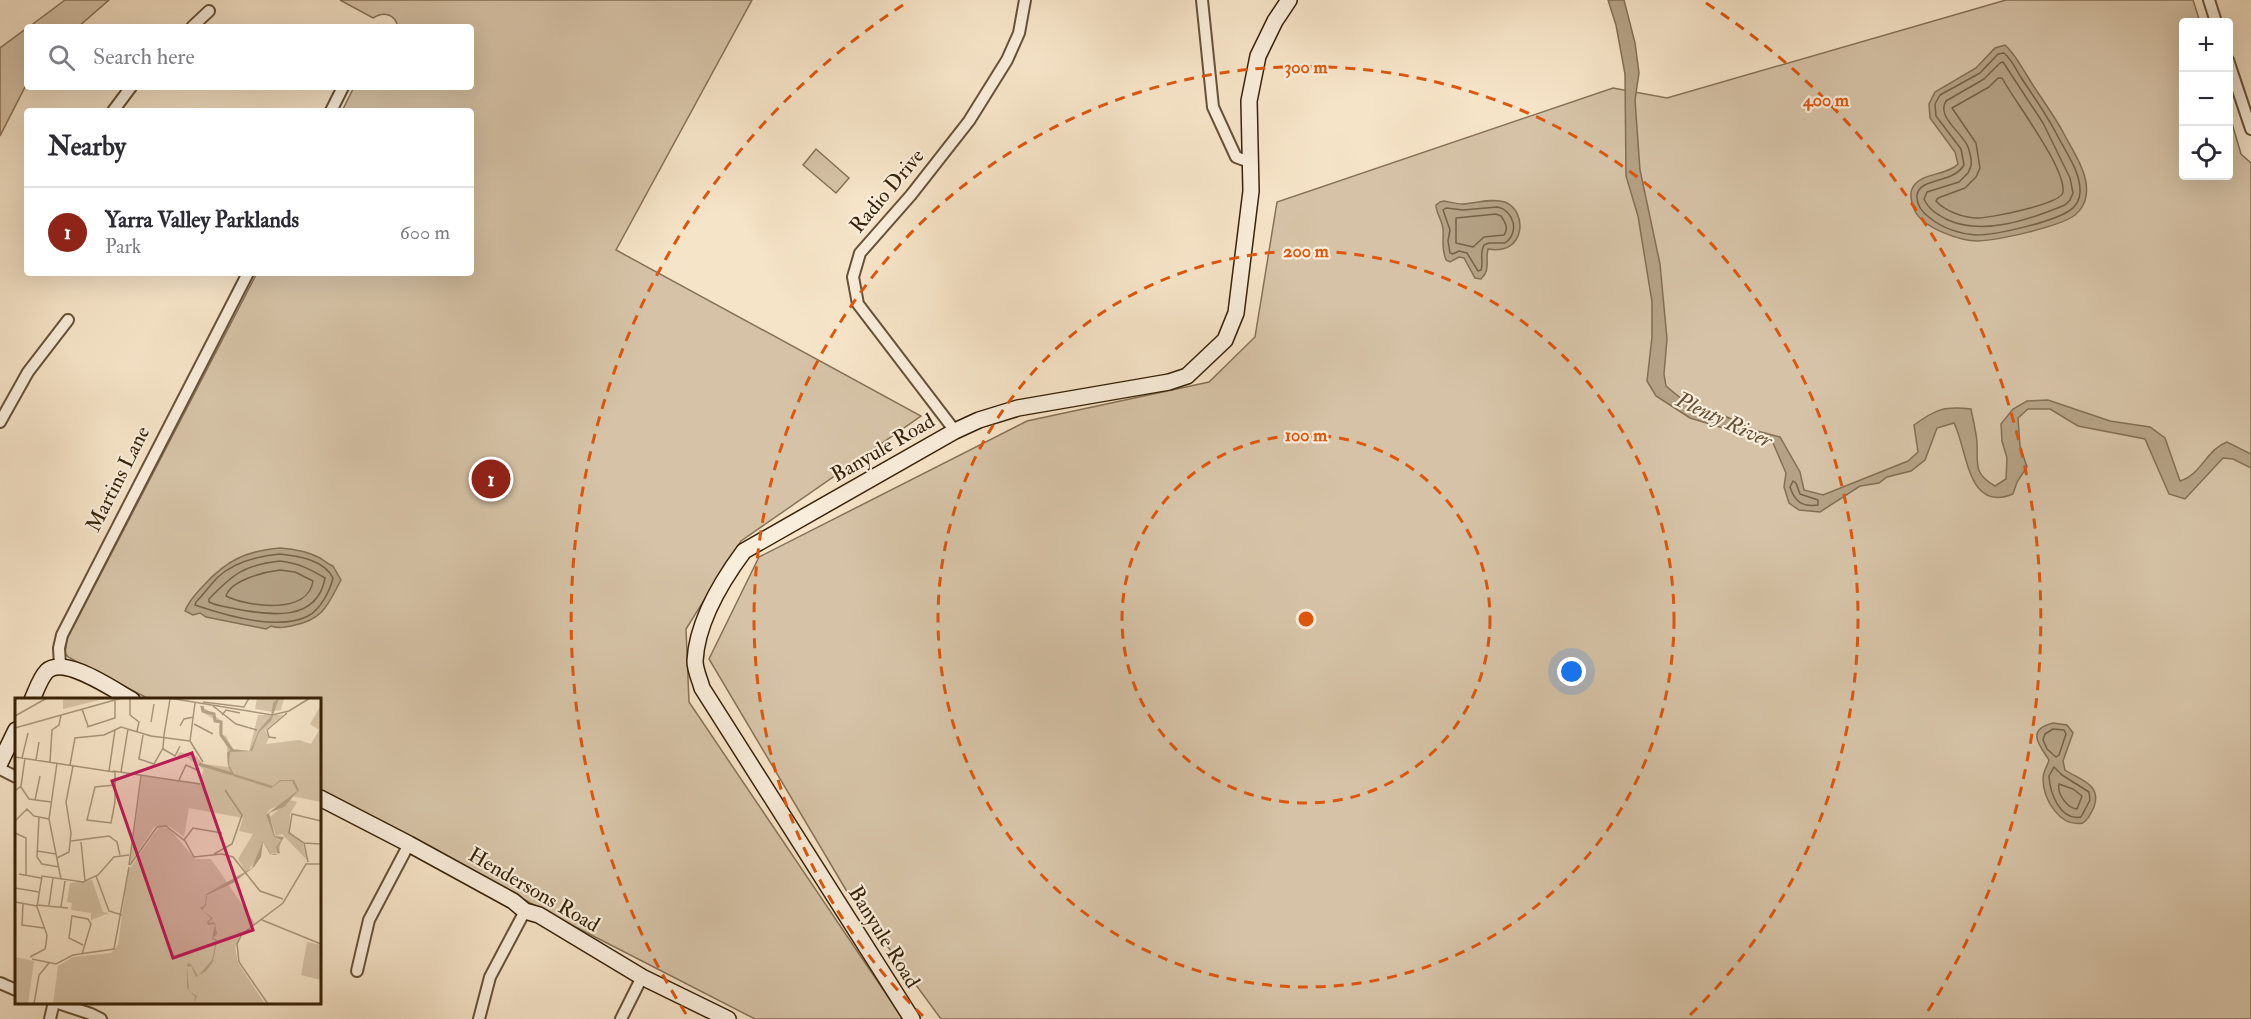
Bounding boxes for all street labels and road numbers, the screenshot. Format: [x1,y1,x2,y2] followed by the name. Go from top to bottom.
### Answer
[844,143,930,239] street label: Radio Drive
[826,407,940,489] street label: Banyule Road
[80,421,156,536] street label: Martins Lane
[464,842,605,939] street label: Hendersons Road
[842,881,926,994] street label: Banyule Road

